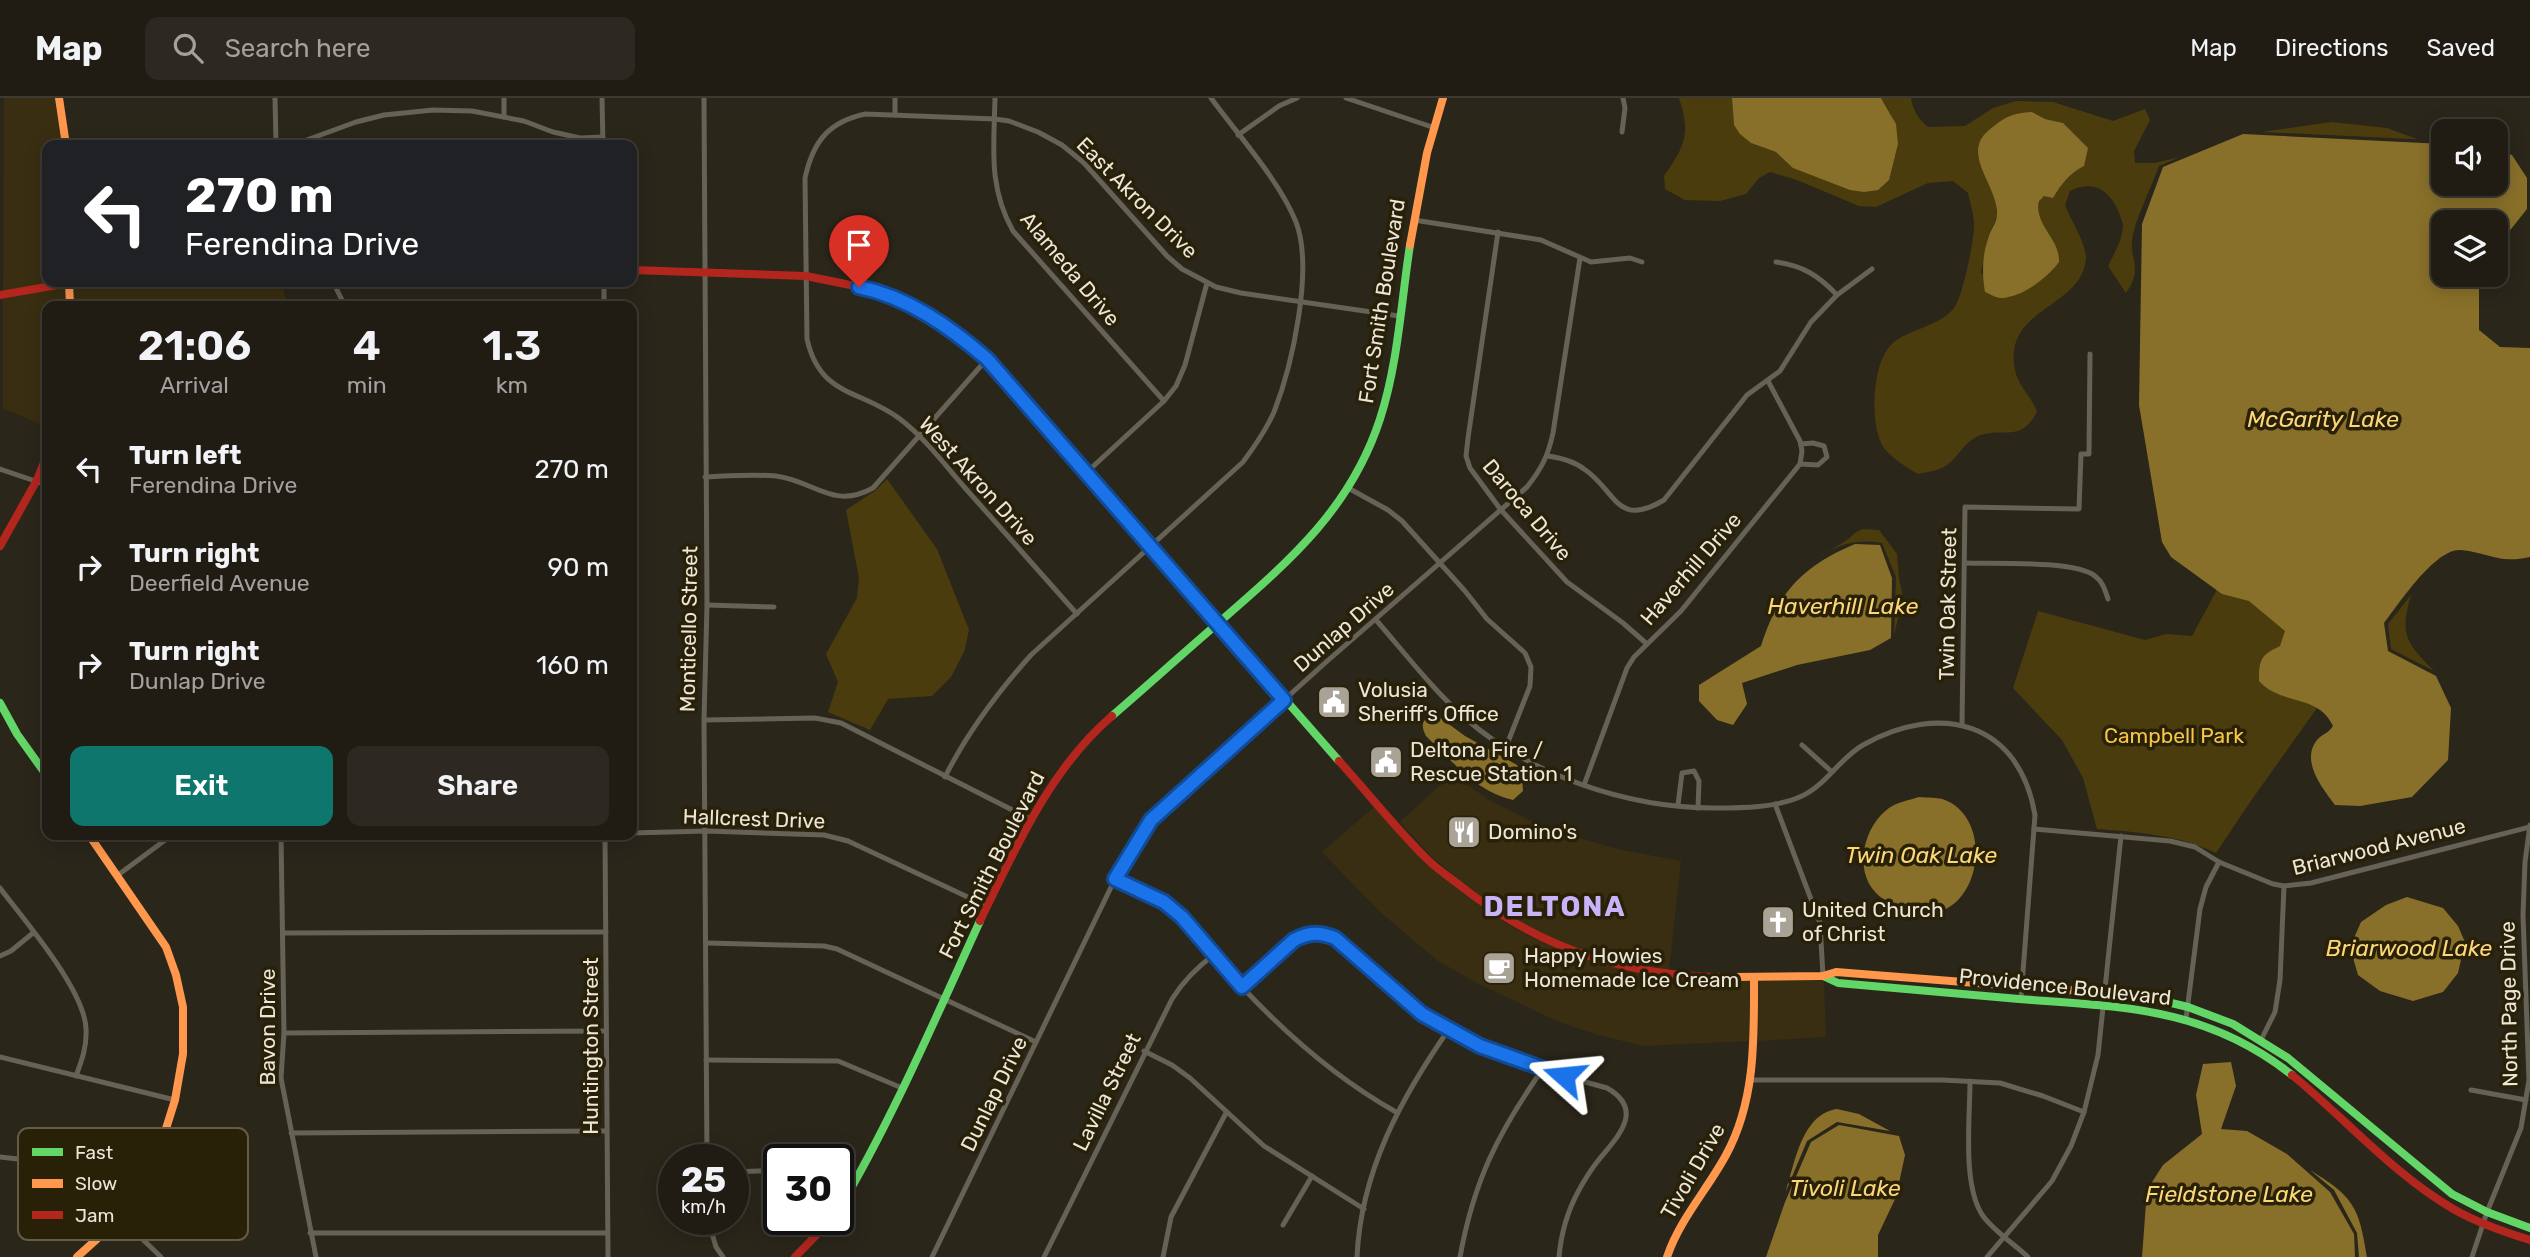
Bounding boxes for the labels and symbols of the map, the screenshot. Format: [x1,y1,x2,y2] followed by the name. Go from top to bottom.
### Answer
[1072,132,1203,263] street label: East Akron Drive
[1353,197,1410,405] street label: Fort Smith Boulevard
[1016,207,1125,331] street label: Alameda Drive
[829,215,889,287] pin
[2247,405,2399,433] water label: McGarity Lake
[914,411,1043,550] street label: West Akron Drive
[1478,454,1577,566] street label: Daroca Drive
[1635,507,1746,630] street label: Haverhill Drive
[1934,527,1961,681] street label: Twin Oak Street
[675,546,702,712] street label: Monticello Street
[1288,576,1399,677] street label: Dunlap Drive
[1768,592,1919,620] water label: Haverhill Lake
[1358,677,1499,726] place label: Volusia Sheriff's Office
[1315,683,1353,721] public building icon: Volusia Sheriff's Office
[2104,723,2244,748] park label: Campbell Park
[1410,737,1572,786] place label: Deltona Fire / Rescue Station 1
[1367,743,1405,781] public building icon: Deltona Fire / Rescue Station 1
[934,767,1050,963] street label: Fort Smith Boulevard
[682,804,826,833] street label: Hallcrest Drive
[1445,813,1483,851] restaurant icon: Domino's
[2290,813,2468,880] street label: Briarwood Avenue
[1488,819,1577,844] place label: Domino's
[1845,841,1997,869] water label: Twin Oak Lake
[1483,890,1627,923] district label: DELTONA
[1802,897,1944,946] place label: United Church of Christ
[1759,903,1797,941] church icon: United Church of Christ
[2495,921,2522,1087] street label: North Page Drive
[2326,934,2492,962] water label: Briarwood Lake
[1524,943,1739,992] place label: Happy Howies Homemade Ice Cream
[1480,949,1518,987] cafe icon: Happy Howies Homemade Ice Cream
[578,957,603,1135] street label: Huntington Street
[1958,963,2172,1010] street label: Providence Boulevard
[255,968,280,1086] street label: Bavon Drive
[1067,1029,1146,1155] street label: Lavilla Street
[955,1032,1032,1155] street label: Dunlap Drive
[1527,1039,1601,1113] position arrow
[1655,1118,1730,1223] street label: Tivoli Drive
[18,1128,248,1240] legend
[75,1141,114,1164] text: Fast
[763,1144,854,1235] speed limit sign: 30
[75,1172,117,1195] text: Slow
[1789,1174,1901,1202] water label: Tivoli Lake
[2145,1180,2313,1208] water label: Fieldstone Lake
[75,1204,114,1227] text: Jam

